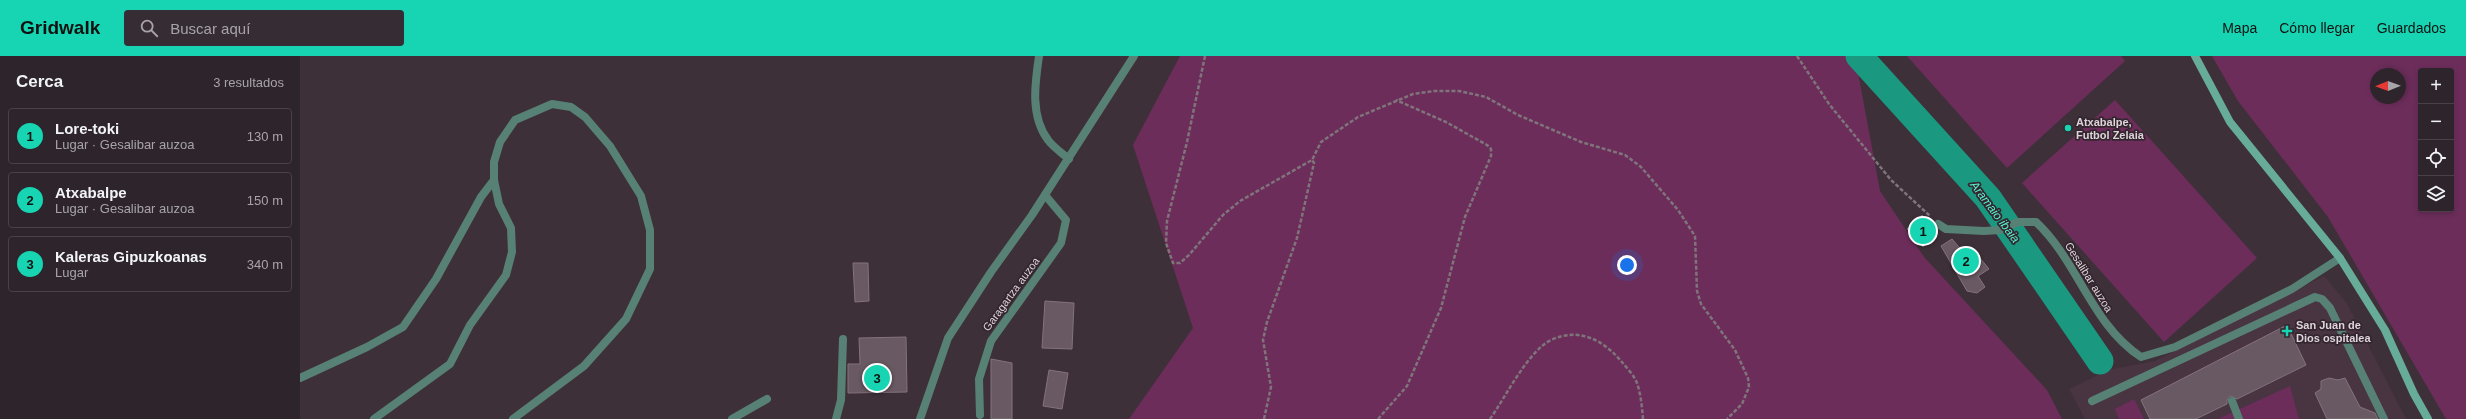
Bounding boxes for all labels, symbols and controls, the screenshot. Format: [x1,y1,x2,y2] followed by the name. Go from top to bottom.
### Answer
[124,10,404,46] search box
[20,17,100,38] text: Gridwalk
[138,17,160,39] icon: search
[170,20,250,37] text: Buscar aquí
[2222,20,2257,36] text: Mapa
[2279,20,2355,36] text: Cómo llegar
[2377,20,2446,36] text: Guardados
[2370,68,2406,104] north arrow
[2418,68,2454,212] map controls
[2418,68,2454,104] button: +
[16,72,63,91] text: Cerca
[213,75,284,90] text: 3 resultados
[2418,104,2454,140] button: −
[2076,116,2145,141] place label: Atxabalpe, Futbol Zelaia
[55,120,119,137] text: Lore-toki
[2063,123,2073,133] marker: Atxabalpe, Futbol Zelaia
[26,129,34,144] text: 1
[247,129,283,144] text: 130 m
[55,137,194,152] text: Lugar · Gesalibar auzoa
[2418,140,2454,176] button: locate
[2418,176,2454,212] button: layers
[1967,178,2023,246] water label: Aramaio ibaia
[55,184,127,201] text: Atxabalpe
[26,193,34,208] text: 2
[247,193,283,208] text: 150 m
[55,201,194,216] text: Lugar · Gesalibar auzoa
[1910,216,1936,246] pin: 1
[2063,240,2116,315] street label: Gesalibar auzoa
[1953,246,1979,276] pin: 2
[55,248,207,265] text: Kaleras Gipuzkoanas
[980,254,1042,333] street label: Garagartza auzoa
[1617,255,1637,275] your location
[26,257,34,272] text: 3
[247,257,283,272] text: 340 m
[55,265,88,280] text: Lugar
[2296,319,2371,344] place label: San Juan de Dios ospitalea
[2281,325,2293,337] marker: San Juan de Dios ospitalea
[864,363,890,393] pin: 3

